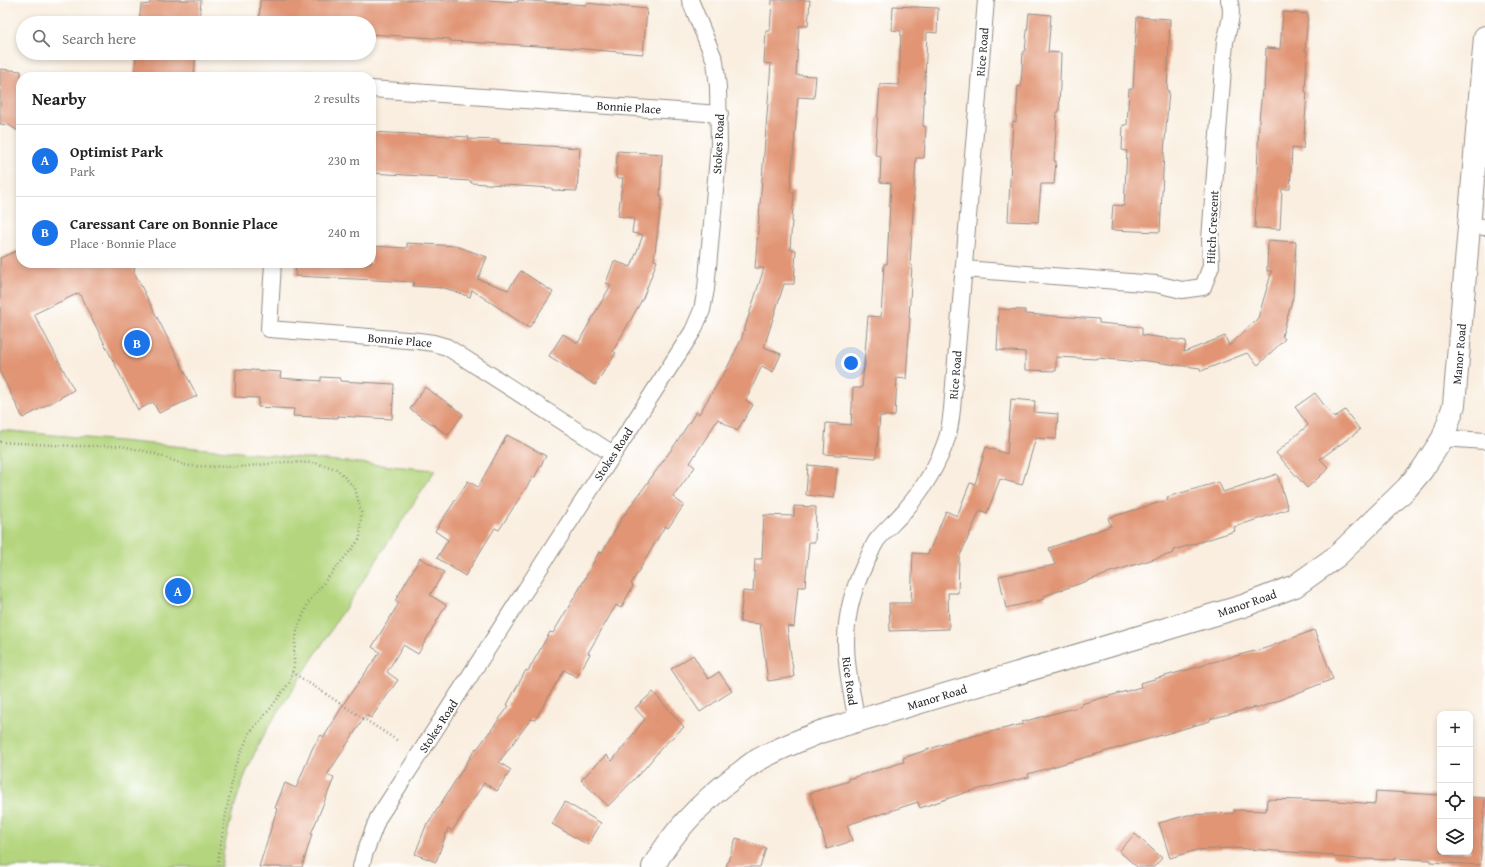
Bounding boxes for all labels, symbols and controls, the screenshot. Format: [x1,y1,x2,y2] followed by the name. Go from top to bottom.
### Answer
[16,16,376,60] search box
[971,26,993,77] street label: Rice Road
[30,27,52,49] icon: search
[62,28,136,49] text: Search here
[32,86,86,111] text: Nearby
[314,89,360,108] text: 2 results
[596,96,662,118] street label: Bonnie Place
[708,113,728,175] street label: Stokes Road
[70,141,163,162] text: Optimist Park
[41,151,49,170] text: A
[328,151,360,170] text: 230 m
[70,162,95,181] text: Park
[1202,189,1222,264] street label: Hitch Crescent
[70,213,278,234] text: Caressant Care on Bonnie Place
[41,223,49,242] text: B
[328,223,360,242] text: 240 m
[70,234,176,253] text: Place · Bonnie Place
[1448,322,1470,385] street label: Manor Road
[124,328,150,358] pin: B
[367,329,433,351] street label: Bonnie Place
[944,349,966,400] street label: Rice Road
[841,353,861,373] your location
[589,424,637,484] street label: Stokes Road
[165,576,191,606] pin: A
[1215,585,1279,621] street label: Manor Road
[838,656,862,707] street label: Rice Road
[905,680,969,714] street label: Manor Road
[414,696,462,756] street label: Stokes Road
[1437,711,1473,855] map controls
[1437,711,1473,747] button: +
[1437,747,1473,783] button: −
[1437,783,1473,819] button: locate
[1437,819,1473,855] button: layers

